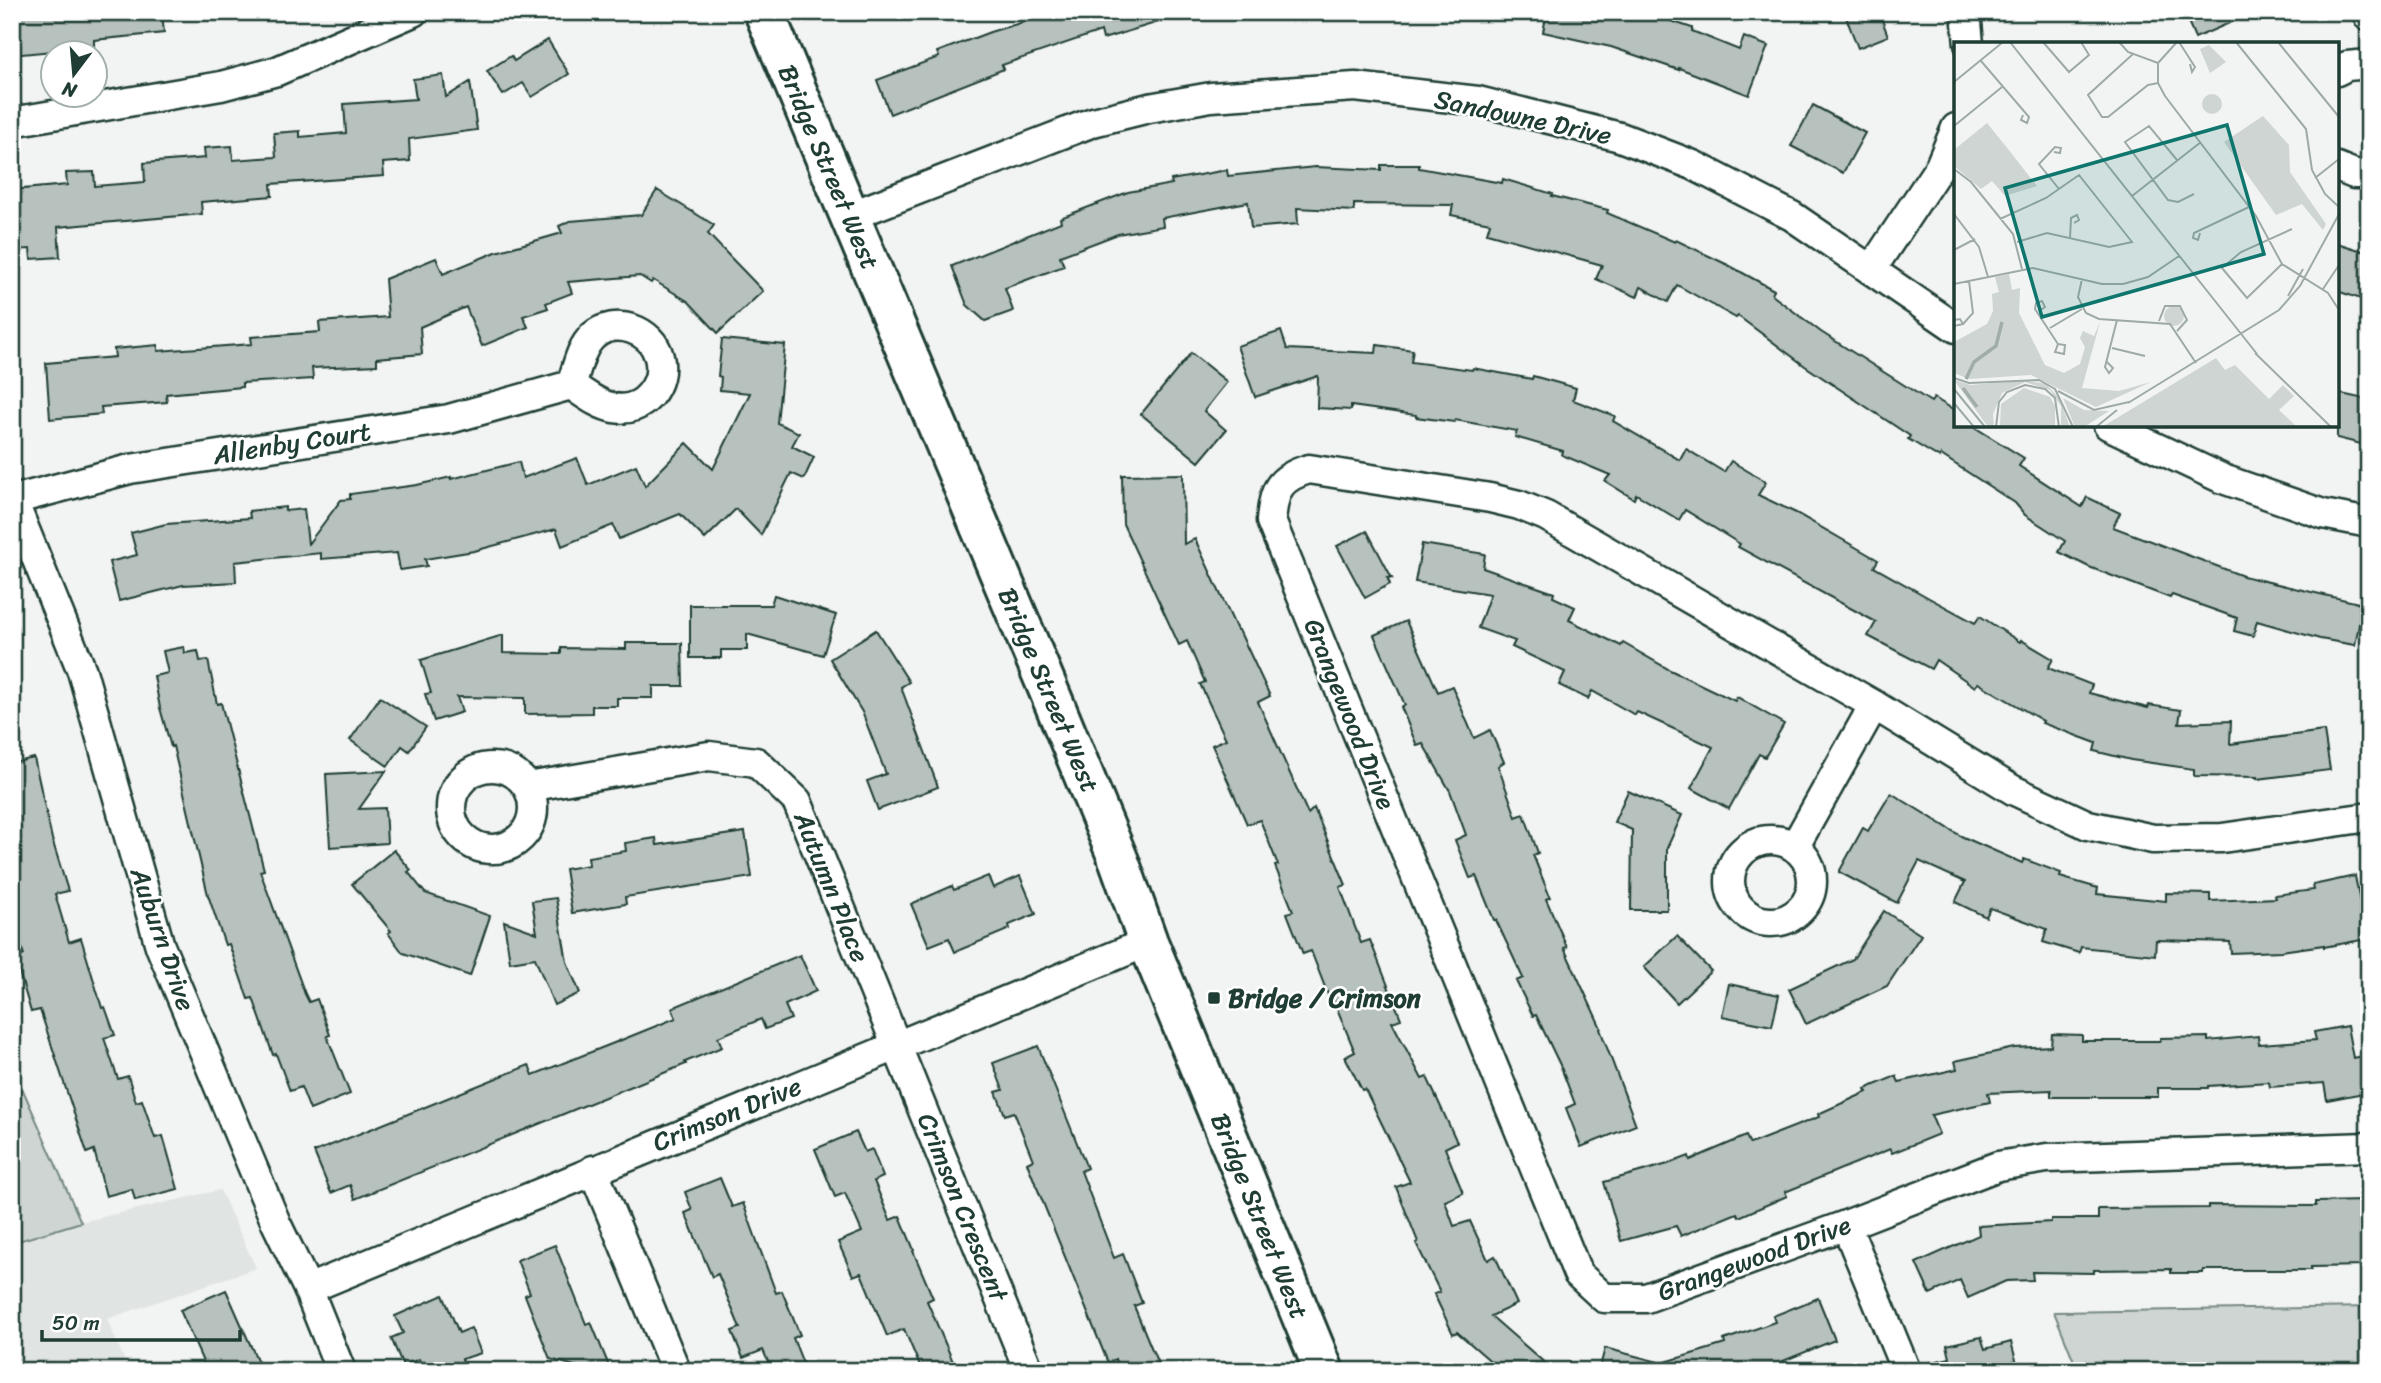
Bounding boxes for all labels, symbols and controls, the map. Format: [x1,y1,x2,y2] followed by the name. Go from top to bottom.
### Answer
[38,38,108,108] north arrow
[1954,42,2339,427] inset map
[765,57,893,277] street label: Bridge Street West
[58,72,81,108] text: N
[1430,76,1616,158] street label: Sandowne Drive
[209,408,374,478] street label: Allenby Court
[985,580,1113,800] street label: Bridge Street West
[1291,611,1410,817] street label: Grangewood Drive
[780,803,883,970] street label: Autumn Place
[117,860,209,1017] street label: Auburn Drive
[1228,975,1421,1021] place label: Bridge / Crimson
[1206,990,1222,1006] marker: Bridge / Crimson
[645,1063,809,1165] street label: Crimson Drive
[904,1106,1022,1310] street label: Crimson Crescent
[1198,1106,1322,1326] street label: Bridge Street West
[1651,1202,1858,1314] street label: Grangewood Drive
[42,1299,240,1343] scale bar
[52,1304,100,1342] text: 50 m

